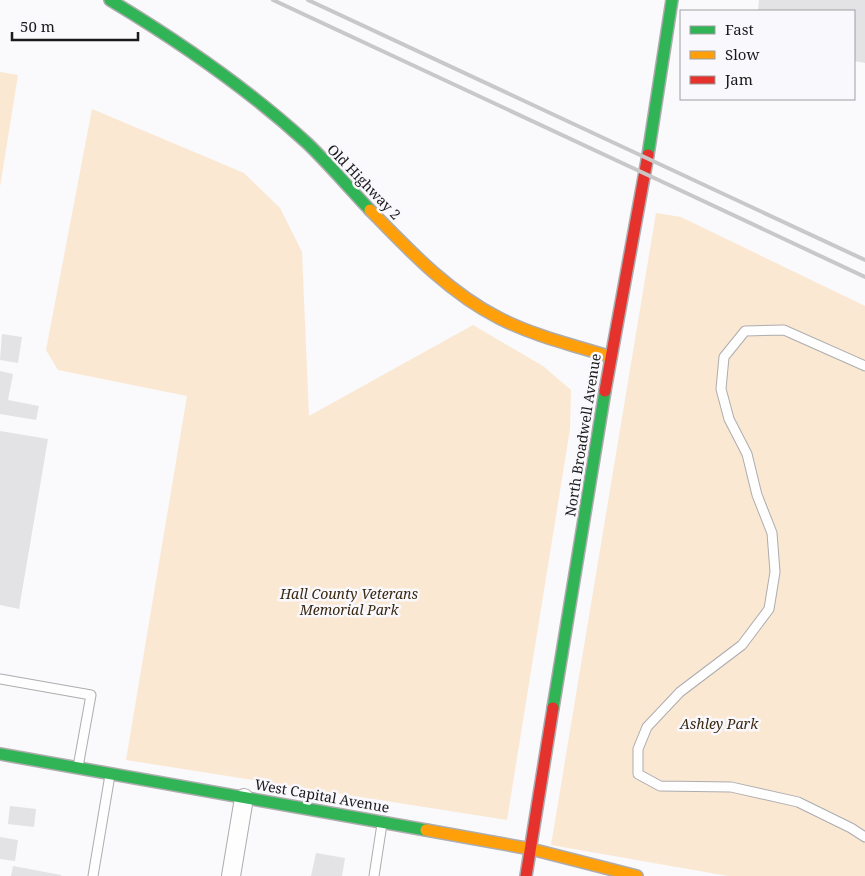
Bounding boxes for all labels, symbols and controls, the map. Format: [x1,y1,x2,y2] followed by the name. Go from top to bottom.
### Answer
[12,10,139,42] scale bar
[680,10,855,100] legend
[20,16,55,36] text: 50 m
[725,19,754,39] text: Fast
[725,44,759,64] text: Slow
[724,69,753,89] text: Jam
[323,140,405,224] street label: Old Highway 2
[560,352,605,518] street label: North Broadwell Avenue
[279,584,418,619] park label: Hall County Veterans Memorial Park
[679,714,759,733] park label: Ashley Park
[253,774,391,817] street label: West Capital Avenue

